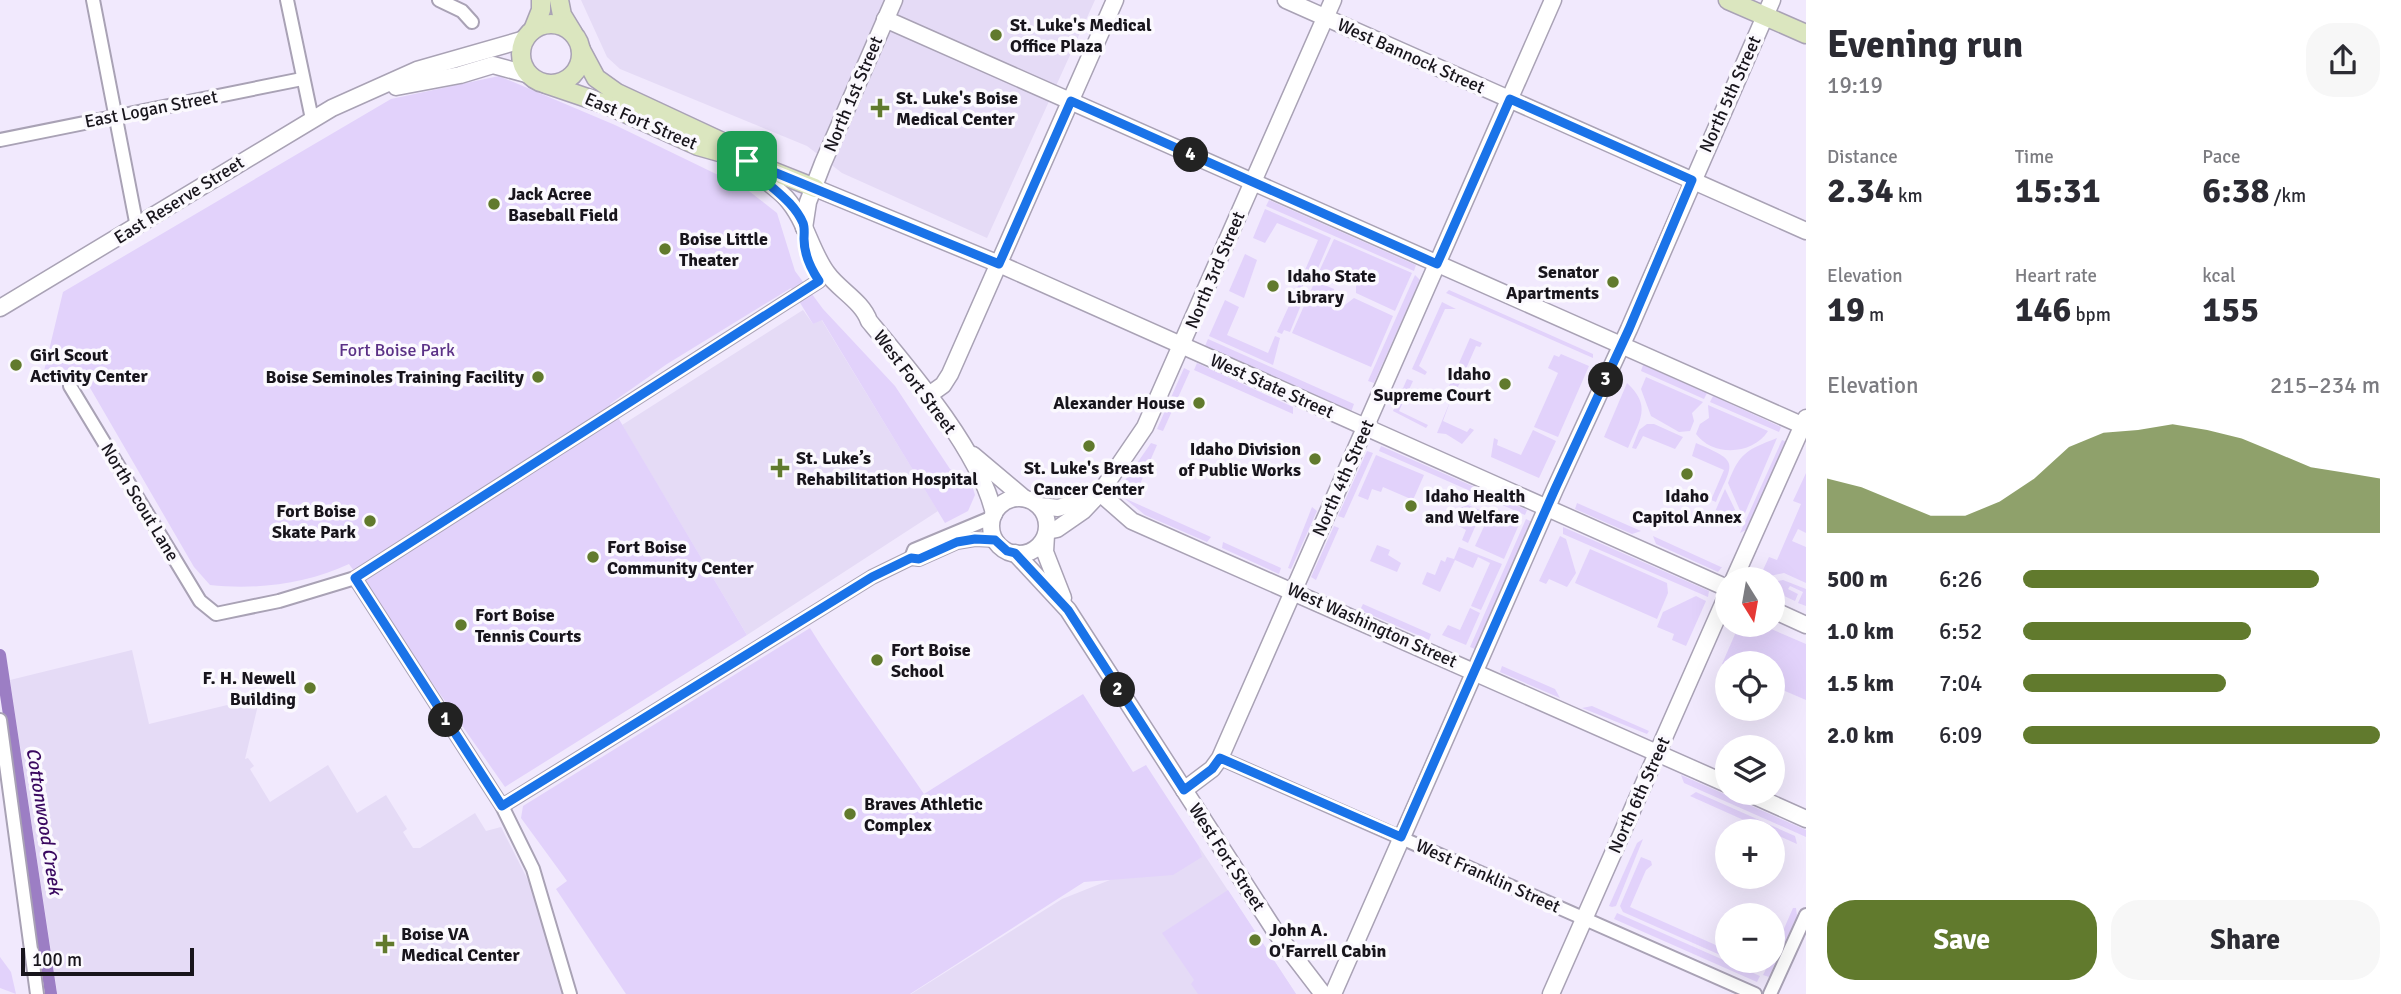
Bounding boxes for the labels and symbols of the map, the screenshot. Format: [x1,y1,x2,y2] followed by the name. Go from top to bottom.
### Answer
[1010,14,1152,57] place label: St. Luke's Medical Office Plaza
[1334,14,1488,98] street label: West Bannock Street
[988,27,1004,43] marker: St. Luke's Medical Office Plaza
[1694,32,1766,156] street label: North 5th Street
[819,33,887,155] street label: North 1st Street
[83,85,219,133] street label: East Logan Street
[582,87,700,155] street label: East Fort Street
[896,87,1018,130] place label: St. Luke's Boise Medical Center
[870,98,890,118] marker: St. Luke's Boise Medical Center
[717,131,777,191] pin
[1174,138,1208,172] pin: 4
[110,151,248,249] street label: East Reserve Street
[508,183,619,226] place label: Jack Acree Baseball Field
[486,196,502,212] marker: Jack Acree Baseball Field
[1180,208,1250,332] street label: North 3rd Street
[679,228,768,271] place label: Boise Little Theater
[657,241,673,257] marker: Boise Little Theater
[1506,261,1600,304] place label: Senator Apartments
[1287,265,1376,308] place label: Idaho State Library
[1605,274,1621,290] marker: Senator Apartments
[1265,278,1281,294] marker: Idaho State Library
[869,326,961,438] street label: West Fort Street
[339,339,455,361] park label: Fort Boise Park
[30,344,148,387] place label: Girl Scout Activity Center
[1207,349,1337,423] street label: West State Street
[8,357,24,373] marker: Girl Scout Activity Center
[1588,362,1624,398] pin: 3
[1373,363,1491,406] place label: Idaho Supreme Court
[265,366,524,388] place label: Boise Seminoles Training Facility
[530,369,546,385] marker: Boise Seminoles Training Facility
[1497,376,1513,392] marker: Idaho Supreme Court
[1053,392,1185,414] place label: Alexander House
[1191,395,1207,411] marker: Alexander House
[1307,416,1379,540] street label: North 4th Street
[1081,438,1097,454] marker: St. Luke's Breast Cancer Center
[1178,438,1301,481] place label: Idaho Division of Public Works
[96,439,184,565] street label: North Scout Lane
[796,447,978,490] place label: St. Luke’s Rehabilitation Hospital
[1307,451,1323,467] marker: Idaho Division of Public Works
[1024,457,1154,500] place label: St. Luke's Breast Cancer Center
[770,458,790,478] marker: St. Luke’s Rehabilitation Hospital
[1679,466,1695,482] marker: Idaho Capitol Annex
[1425,485,1525,528] place label: Idaho Health and Welfare
[1632,485,1742,528] place label: Idaho Capitol Annex
[1403,498,1419,514] marker: Idaho Health and Welfare
[272,500,357,543] place label: Fort Boise Skate Park
[362,513,378,529] marker: Fort Boise Skate Park
[607,536,754,579] place label: Fort Boise Community Center
[585,549,601,565] marker: Fort Boise Community Center
[1715,567,1785,637] north arrow
[1284,578,1460,672] street label: West Washington Street
[475,604,581,647] place label: Fort Boise Tennis Courts
[453,617,469,633] marker: Fort Boise Tennis Courts
[891,639,971,682] place label: Fort Boise School
[869,652,885,668] marker: Fort Boise School
[203,667,296,710] place label: F. H. Newell Building
[1100,672,1136,708] pin: 2
[302,680,318,696] marker: F. H. Newell Building
[428,702,464,738] pin: 1
[1603,733,1675,857] street label: North 6th Street
[21,746,68,898] water label: Cottonwood Creek
[864,793,983,836] place label: Braves Athletic Complex
[1184,799,1270,915] street label: West Fort Street
[842,806,858,822] marker: Braves Athletic Complex
[1412,834,1564,918] street label: West Franklin Street
[1269,919,1387,962] place label: John A. O'Farrell Cabin
[401,923,521,966] place label: Boise VA Medical Center
[1247,932,1263,948] marker: John A. O'Farrell Cabin
[375,934,395,954] marker: Boise VA Medical Center
[21,945,194,977] scale bar

